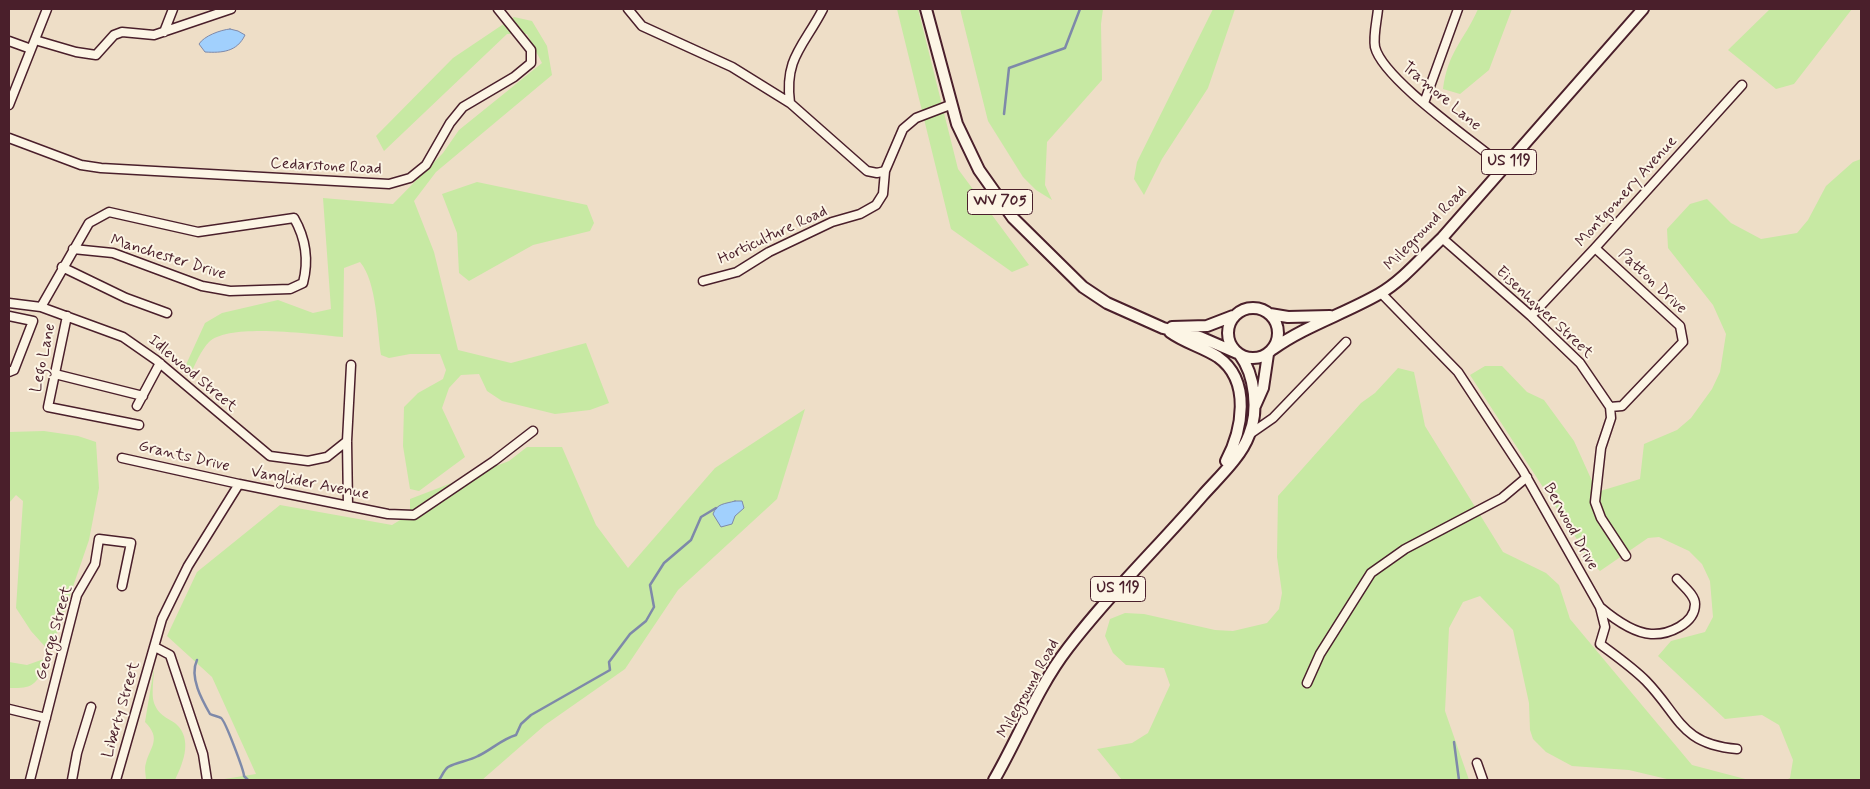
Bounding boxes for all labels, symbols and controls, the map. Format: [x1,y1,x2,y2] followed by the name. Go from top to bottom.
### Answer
[1397,58,1485,136] street label: Tramore Lane
[1572,132,1682,252] street label: Montgomery Avenue
[1482,150,1536,174] road number: US 119
[270,154,382,180] street label: Cedarstone Road
[1381,183,1471,275] street label: Mileground Road
[968,190,1032,214] road number: WV 705
[715,202,831,270] street label: Horticulture Road
[108,231,228,285] street label: Manchester Drive
[1614,245,1690,319] street label: Patton Drive
[1491,263,1597,363] street label: Eisenhower Street
[27,322,61,394] street label: Lego Lane
[144,331,240,417] street label: Idlewood Street
[136,437,232,477] street label: Grants Drive
[249,463,371,505] street label: Vanglider Avenue
[1538,480,1602,574] street label: Berwood Drive
[1090,576,1146,602] road number: US 119
[32,584,78,682] street label: George Street
[994,636,1064,742] street label: Mileground Road
[99,660,145,760] street label: Liberty Street

